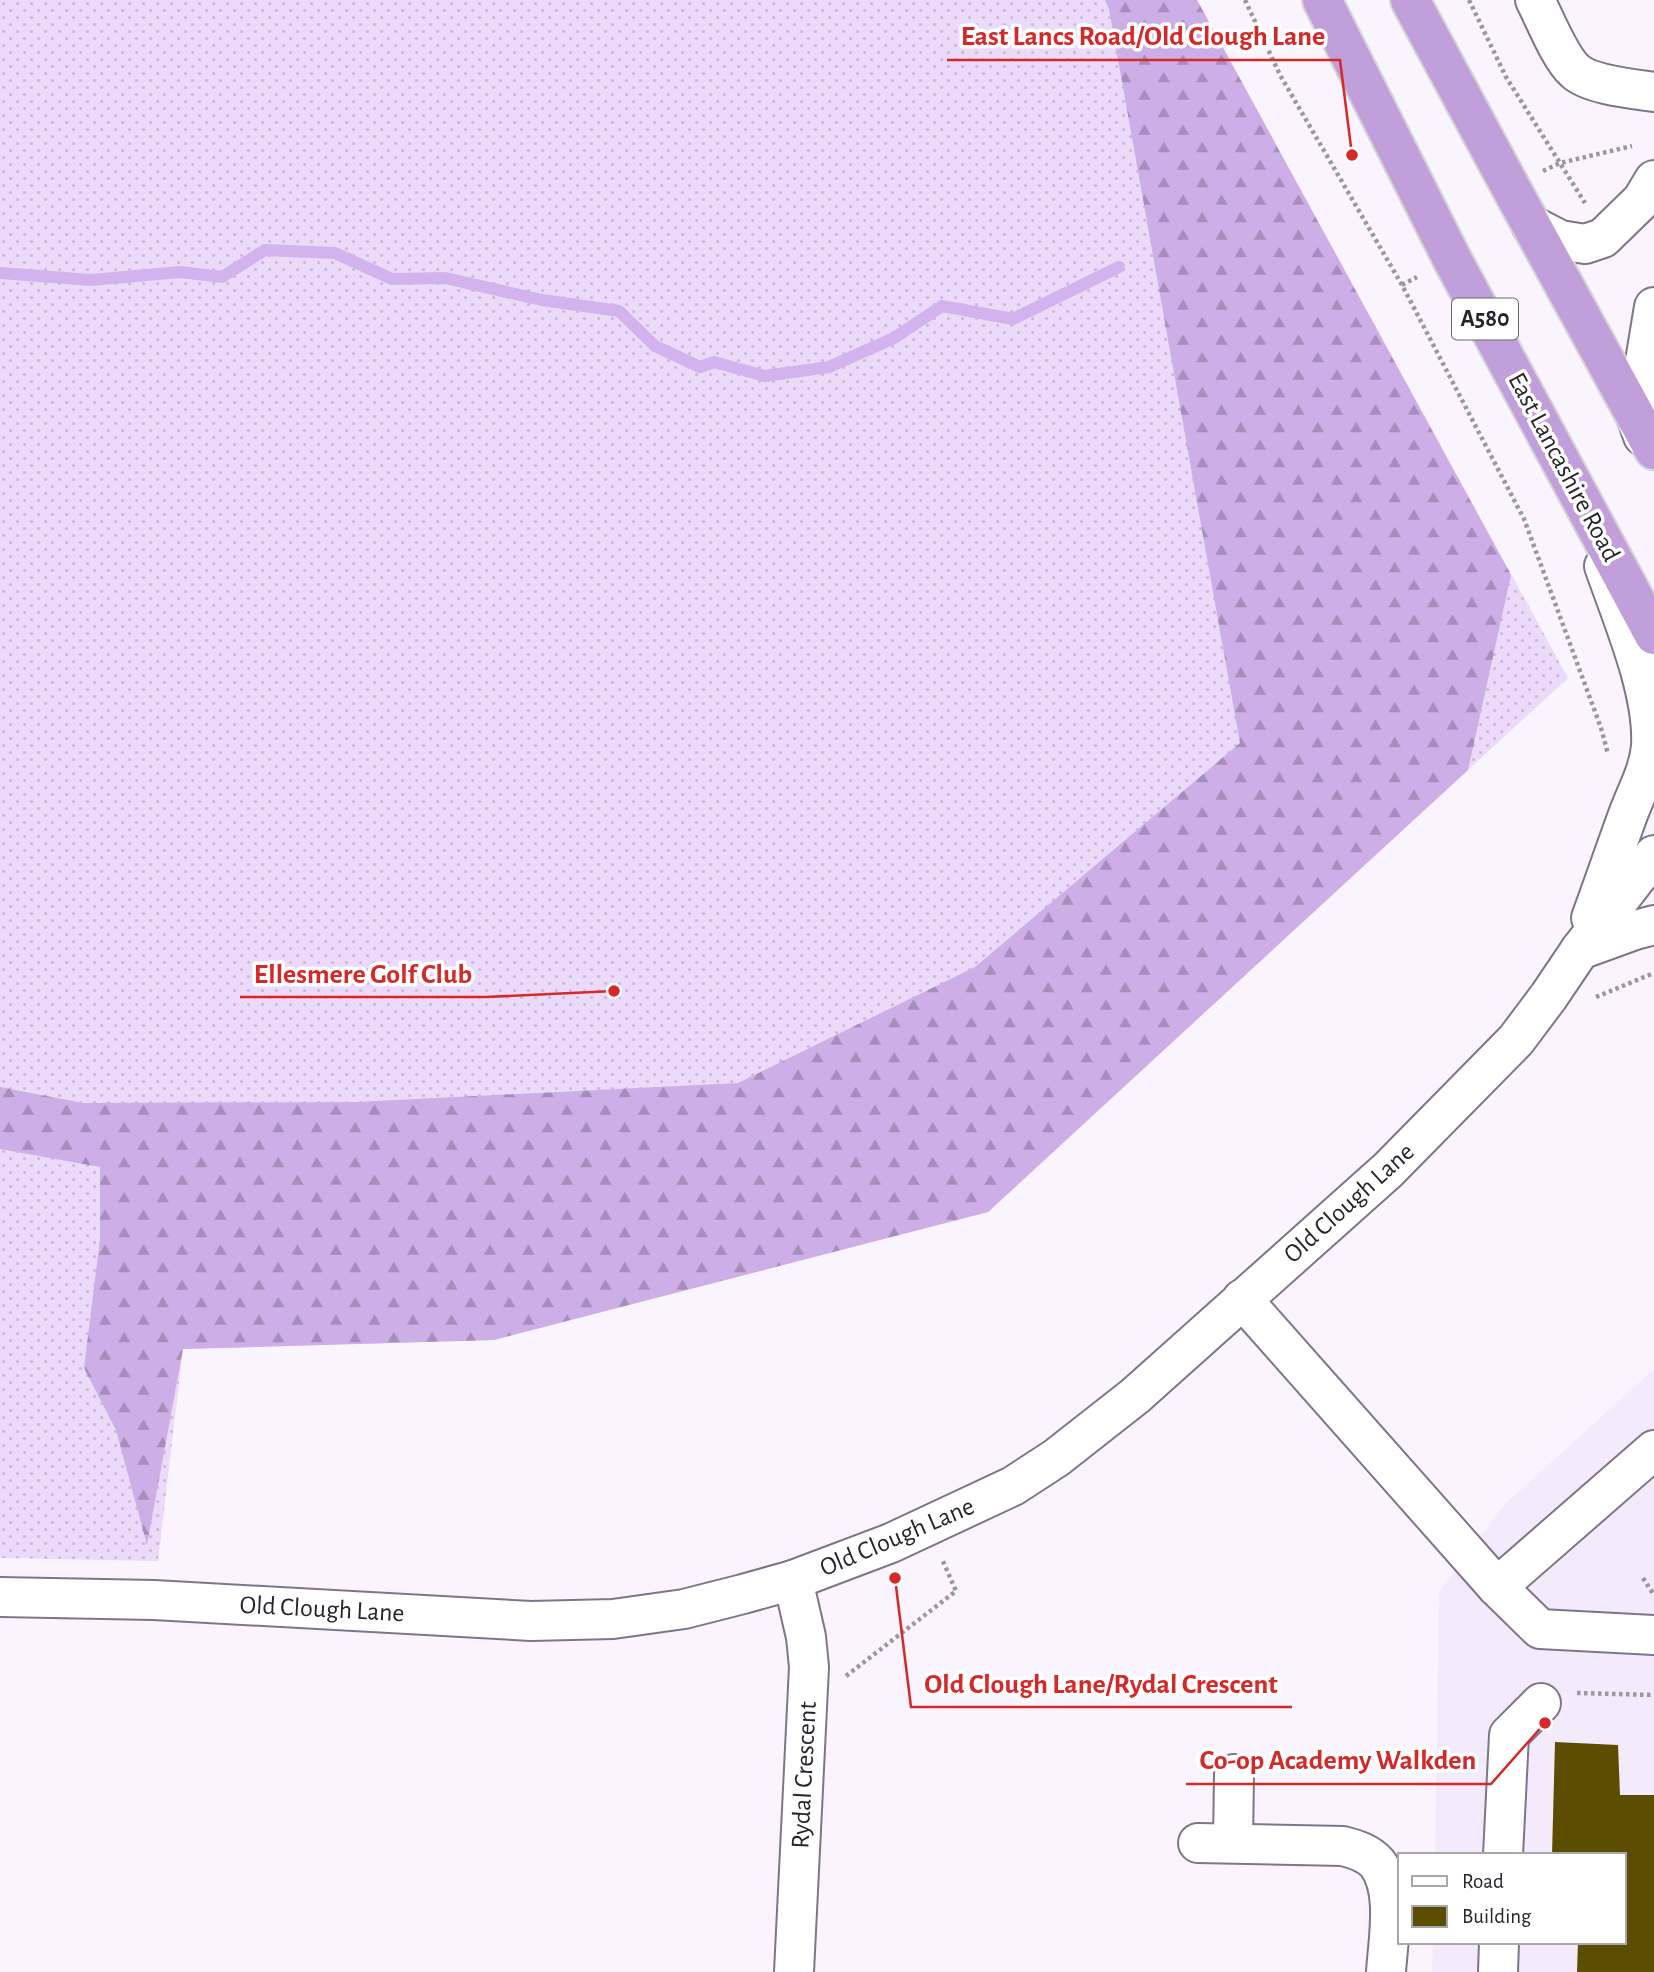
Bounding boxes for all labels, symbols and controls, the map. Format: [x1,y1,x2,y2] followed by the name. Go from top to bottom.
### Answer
[947,11,1340,60] callout: East Lancs Road/Old Clough Lane
[961,23,1325,51] text: East Lancs Road/Old Clough Lane
[1452,298,1518,340] road number: A580
[1503,368,1625,566] street label: East Lancashire Road
[240,948,486,997] callout: Ellesmere Golf Club
[254,961,472,989] text: Ellesmere Golf Club
[1279,1138,1419,1268] street label: Old Clough Lane
[816,1493,978,1581] street label: Old Clough Lane
[239,1592,405,1626] street label: Old Clough Lane
[911,1658,1292,1707] callout: Old Clough Lane/Rydal Crescent
[924,1671,1278,1699] text: Old Clough Lane/Rydal Crescent
[787,1701,821,1849] street label: Rydal Crescent
[1186,1735,1491,1784] callout: Co-op Academy Walkden
[1200,1747,1476,1775] text: Co-op Academy Walkden
[1398,1853,1626,1944] legend
[1462,1871,1504,1892] text: Road
[1462,1906,1532,1927] text: Building

